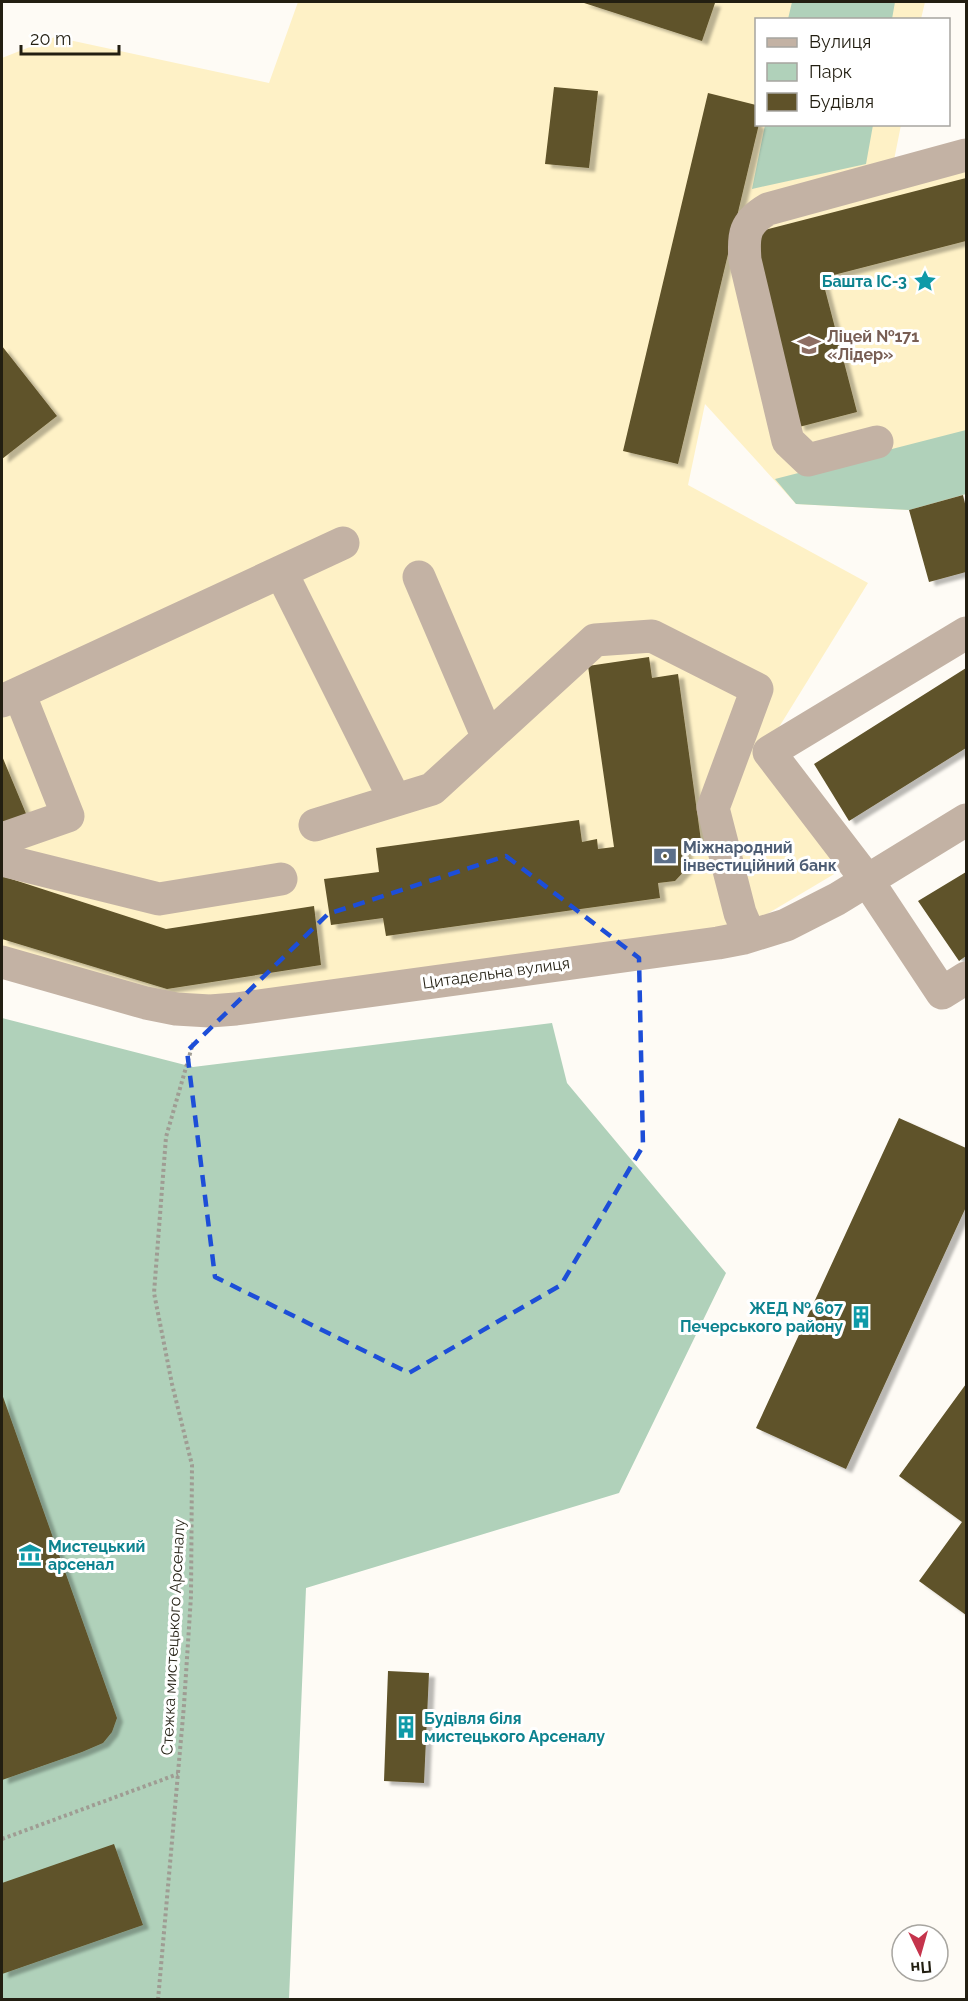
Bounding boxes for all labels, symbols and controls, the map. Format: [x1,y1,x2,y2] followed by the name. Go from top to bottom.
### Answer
[21,18,118,56] scale bar
[755,18,950,126] legend
[30,28,72,49] text: 20 m
[809,31,871,52] text: Вулиця
[809,61,852,82] text: Парк
[809,91,874,112] text: Будівля
[912,268,938,294] place icon: Башта ІС-3
[822,272,907,291] place label: Башта ІС-3
[827,327,919,364] place label: Ліцей №171 «Лідер»
[796,332,822,358] school or university icon: Ліцей №171 «Лідер»
[683,838,837,875] place label: Міжнародний інвестиційний банк
[652,843,678,869] bank icon: Міжнародний інвестиційний банк
[421,953,571,993] street label: Цитадельна вулиця
[680,1299,843,1336] place label: ЖЕД № 607 Печерського району
[848,1304,874,1330] building icon: ЖЕД № 607 Печерського району
[157,1518,189,1756] street label: Стежка мистецького Арсеналу
[48,1537,145,1574] place label: Мистецький арсенал
[17,1542,43,1568] museum icon: Мистецький арсенал
[424,1709,605,1746] place label: Будівля біля мистецького Арсеналу
[393,1714,419,1740] building icon: Будівля біля мистецького Арсеналу
[890,1923,950,1983] north arrow
[910,1957,933,1978] text: Пн

